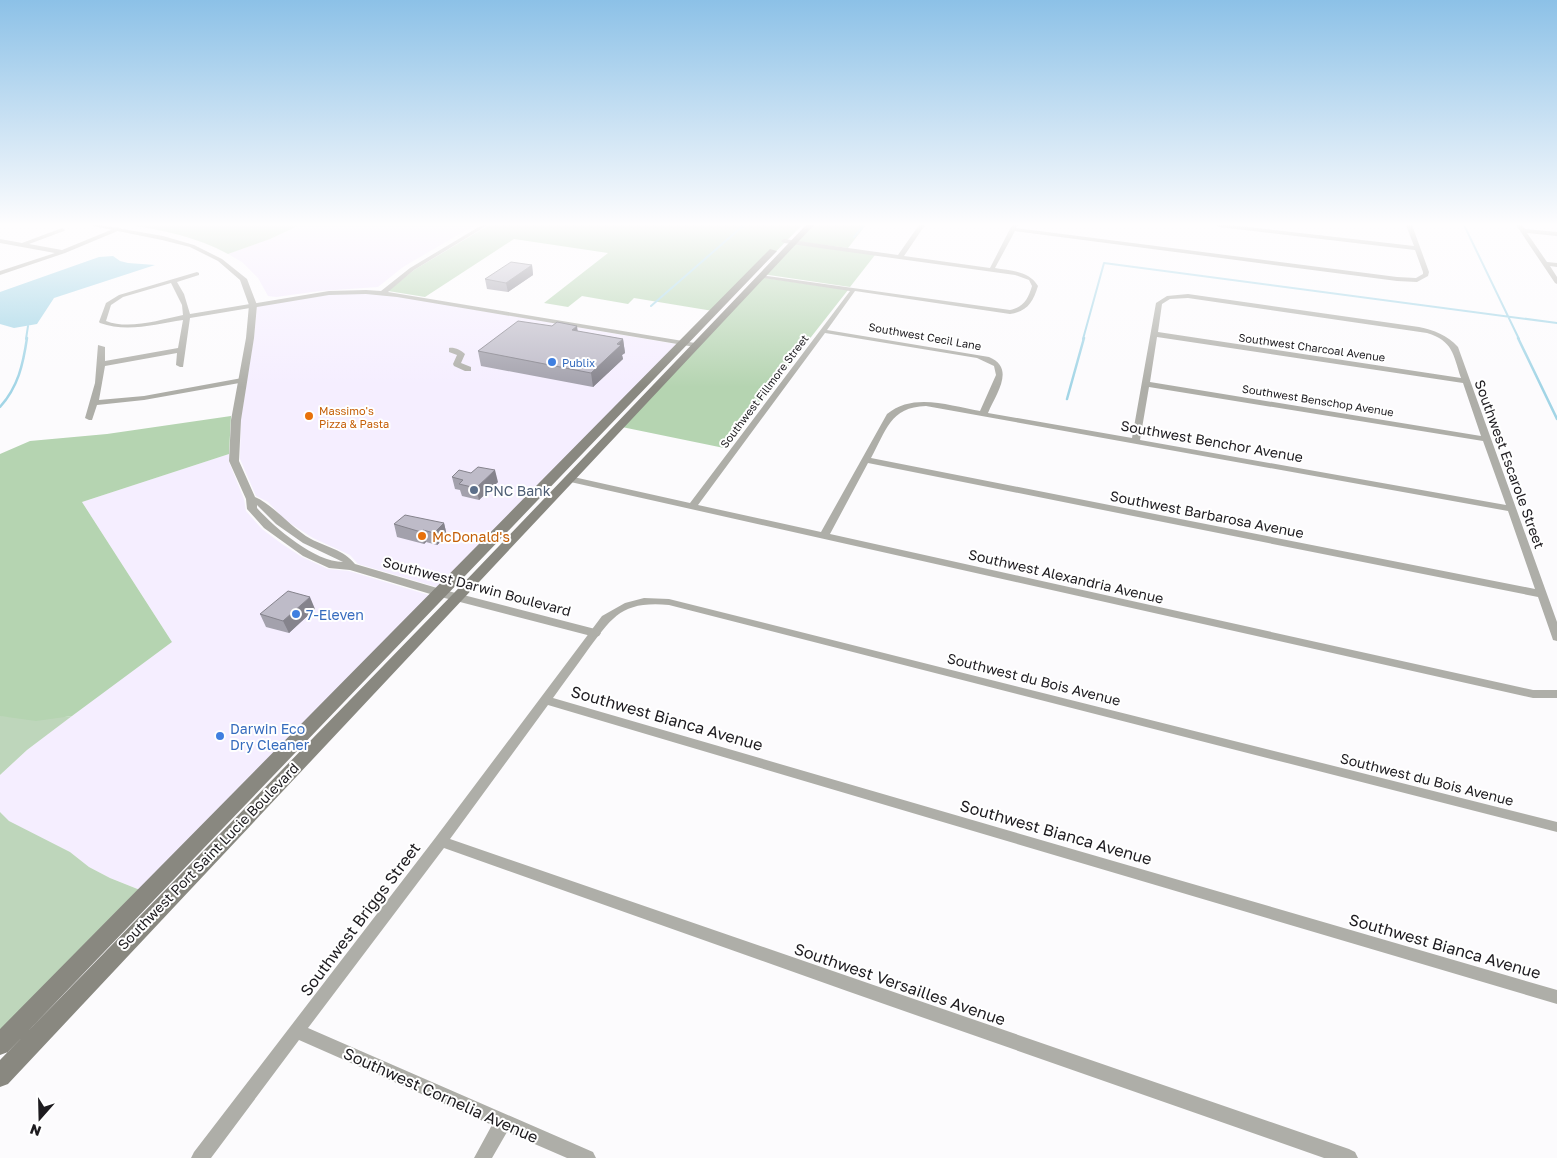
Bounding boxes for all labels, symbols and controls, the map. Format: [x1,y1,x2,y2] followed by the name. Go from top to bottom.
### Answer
[868,320,982,352] street label: Southwest Cecil Lane
[1238,330,1386,364] street label: Southwest Charcoal Avenue
[717,332,811,450] street label: Southwest Fillmore Street
[546,356,558,368] marker: Publix
[562,356,595,369] place label: Publix
[1472,377,1548,551] street label: Southwest Escarole Street
[1241,382,1395,418] street label: Southwest Benschop Avenue
[319,404,389,430] place label: Massimo's Pizza & Pasta
[303,410,315,422] marker: Massimo's Pizza & Pasta
[1119,417,1305,465] street label: Southwest Benchor Avenue
[484,482,551,499] place label: PNC Bank
[468,484,480,496] marker: PNC Bank
[1109,487,1305,541] street label: Southwest Barbarosa Avenue
[432,528,510,545] place label: McDonald's
[416,530,428,542] marker: McDonald's
[967,545,1165,607] street label: Southwest Alexandria Avenue
[381,553,573,619] street label: Southwest Darwin Boulevard
[306,606,364,623] place label: 7-Eleven
[290,608,302,620] marker: 7-Eleven
[945,649,1123,709] street label: Southwest du Bois Avenue
[569,681,765,755] street label: Southwest Bianca Avenue
[230,720,310,753] place label: Darwin Eco Dry Cleaner
[214,730,226,742] marker: Darwin Eco Dry Cleaner
[1338,749,1516,809] street label: Southwest du Bois Avenue
[114,759,302,953] street label: Southwest Port Saint Lucie Boulevard
[958,795,1154,869] street label: Southwest Bianca Avenue
[296,838,424,1000] street label: Southwest Briggs Street
[1347,909,1543,983] street label: Southwest Bianca Avenue
[792,938,1008,1030] street label: Southwest Versailles Avenue
[340,1043,542,1147] street label: Southwest Cornelia Avenue
[15,1093,65,1143] north arrow
[27,1121,43,1140] text: N

